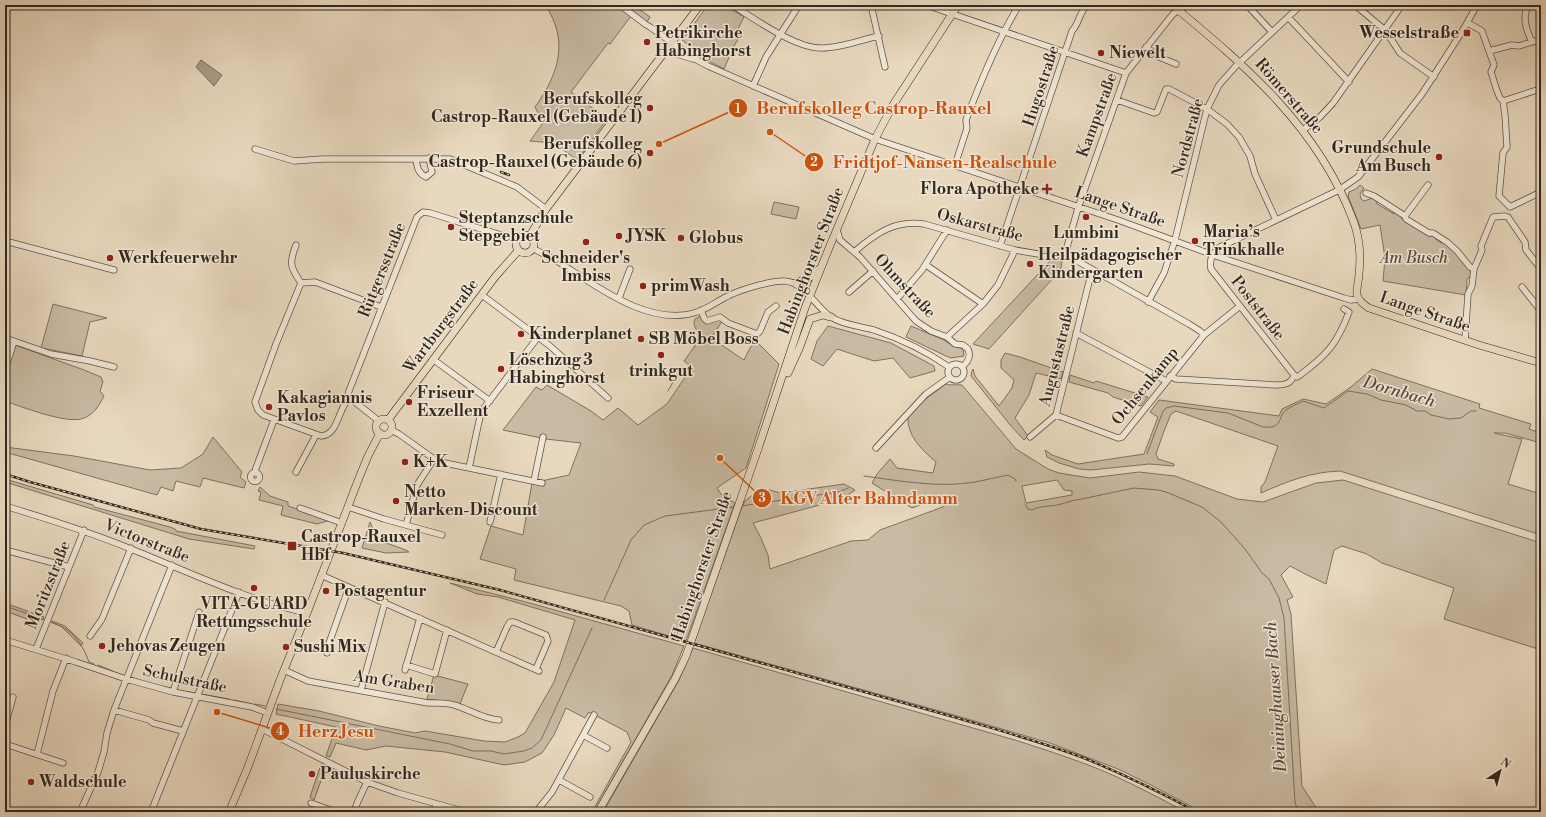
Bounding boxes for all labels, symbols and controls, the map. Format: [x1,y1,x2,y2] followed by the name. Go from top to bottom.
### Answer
[655,23,751,61] place label: Petrikirche Habinghorst
[1358,23,1459,43] place label: Wesselstraße
[1462,28,1472,38] marker: Wesselstraße
[642,37,652,47] marker: Petrikirche Habinghorst
[1019,43,1063,129] street label: Hugostraße
[1109,43,1166,63] place label: Niewelt
[1096,48,1106,58] marker: Niewelt
[1251,54,1327,138] street label: Römerstraße
[1072,70,1122,160] street label: Kampstraße
[431,89,643,127] place label: Berufskolleg Castrop-Rauxel (Gebäude 1)
[728,94,999,123] callout: Berufskolleg Castrop-Rauxel
[1168,96,1208,180] street label: Nordstraße
[756,98,992,120] text: Berufskolleg Castrop-Rauxel
[735,102,741,117] text: 1
[645,103,655,113] marker: Berufskolleg Castrop-Rauxel (Gebäude 1)
[428,134,643,172] place label: Berufskolleg Castrop-Rauxel (Gebäude 6)
[1332,138,1431,176] place label: Grundschule Am Busch
[645,148,655,158] marker: Berufskolleg Castrop-Rauxel (Gebäude 6)
[804,148,1065,177] callout: Fridtjof-Nansen-Realschule
[833,152,1057,174] text: Fridtjof-Nansen-Realschule
[1434,152,1444,162] marker: Grundschule Am Busch
[810,155,818,170] text: 2
[920,179,1039,199] place label: Flora Apotheke
[1072,182,1168,232] street label: Lange Straße
[774,184,848,338] street label: Habinghorster Straße
[1042,184,1052,194] marker: Flora Apotheke
[935,204,1025,246] street label: Oskarstraße
[459,208,574,246] place label: Steptanzschule Stepgebiet
[1081,212,1091,222] marker: Lumbini
[354,220,410,320] street label: Rütgersstraße
[446,222,456,232] marker: Steptanzschule Stepgebiet
[1203,222,1285,260] place label: Maria’s Trinkhalle
[1053,223,1119,243] place label: Lumbini
[625,226,668,246] place label: JYSK
[689,228,743,248] place label: Globus
[614,231,624,241] marker: JYSK
[676,233,686,243] marker: Globus
[1190,236,1200,246] marker: Maria’s Trinkhalle
[581,237,591,247] marker: Schneider's Imbiss
[1038,245,1182,283] place label: Heilpädagogischer Kindergarten
[117,248,238,268] place label: Werkfeuerwehr
[542,248,630,286] place label: Schneider's Imbiss
[1378,248,1448,268] park label: Am Busch
[870,250,940,322] street label: Ohmstraße
[105,253,115,263] marker: Werkfeuerwehr
[1025,259,1035,269] marker: Heilpädagogischer Kindergarten
[1227,272,1289,344] street label: Poststraße
[398,275,483,378] street label: Wartburgstraße
[651,276,730,296] place label: primWash
[638,281,648,291] marker: primWash
[1377,287,1473,337] street label: Lange Straße
[1035,303,1079,410] street label: Augustastraße
[529,324,632,344] place label: Kinderplanet
[516,329,526,339] marker: Kinderplanet
[649,329,759,349] place label: SB Möbel Boss
[636,334,646,344] marker: SB Möbel Boss
[1107,343,1183,429] street label: Ochsenkamp
[509,350,605,388] place label: Löschzug 3 Habinghorst
[656,350,666,360] marker: trinkgut
[629,361,693,381] place label: trinkgut
[496,364,506,374] marker: Löschzug 3 Habinghorst
[1359,371,1438,413] water label: Dornbach
[417,383,489,421] place label: Friseur Exzellent
[277,388,372,426] place label: Kakagiannis Pavlos
[404,397,414,407] marker: Friseur Exzellent
[264,402,274,412] marker: Kakagiannis Pavlos
[413,452,449,472] place label: K+K
[400,457,410,467] marker: K+K
[404,482,538,520] place label: Netto Marken-Discount
[752,483,966,512] callout: KGV Alter Bahndamm
[780,488,958,510] text: KGV Alter Bahndamm
[667,489,737,643] street label: Habinghorster Straße
[758,491,766,506] text: 3
[391,496,401,506] marker: Netto Marken-Discount
[101,514,193,567] street label: Victorstraße
[301,527,422,565] place label: Castrop-Rauxel Hbf
[21,538,75,632] street label: Moritzstraße
[286,540,298,552] marker: Castrop-Rauxel Hbf
[334,581,427,601] place label: Postagentur
[249,583,259,593] marker: VITA-GUARD Rettungsschule
[321,586,331,596] marker: Postagentur
[196,594,312,632] place label: VITA-GUARD Rettungsschule
[1260,620,1292,774] water label: Deininghauser Bach
[108,636,226,656] place label: Jehovas Zeugen
[294,637,367,657] place label: Sushi Mix
[97,641,107,651] marker: Jehovas Zeugen
[281,642,291,652] marker: Sushi Mix
[141,660,229,698] street label: Schulstraße
[351,666,436,698] street label: Am Graben
[270,717,382,746] callout: Herz Jesu
[298,721,375,743] text: Herz Jesu
[276,724,284,739] text: 4
[1480,751,1520,791] north arrow
[1498,755,1513,772] text: N
[320,764,421,784] place label: Pauluskirche
[307,769,317,779] marker: Pauluskirche
[38,772,127,792] place label: Waldschule
[26,777,36,787] marker: Waldschule

